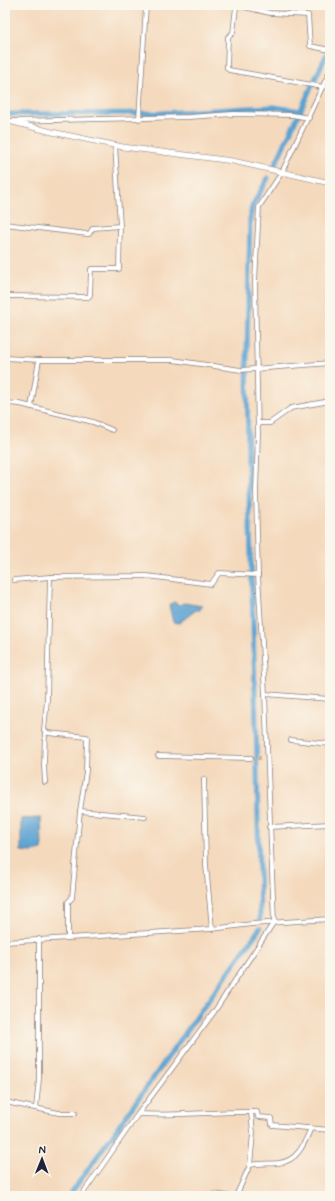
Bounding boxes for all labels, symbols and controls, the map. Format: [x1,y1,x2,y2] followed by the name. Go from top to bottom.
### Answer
[22,1139,62,1179] north arrow
[38,1143,46,1157] text: N

